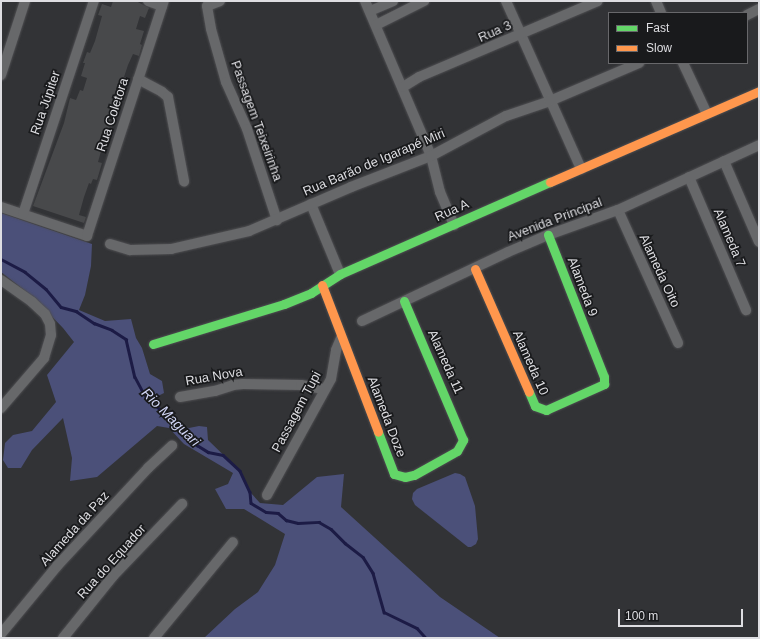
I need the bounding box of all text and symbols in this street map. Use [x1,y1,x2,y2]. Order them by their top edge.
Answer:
legend [608,12,748,64]
street label: Rua 3 [476,18,514,46]
text: Fast [646,21,669,35]
text: Slow [646,41,672,55]
street label: Passagem Teixeirinha [227,59,285,183]
street label: Rua Júpiter [28,69,64,137]
street label: Rua Coletora [94,76,132,154]
street label: Rua Barão de Igarapé Miri [301,126,447,200]
street label: Avenida Principal [505,195,605,245]
street label: Rua A [432,197,472,225]
street label: Alameda 7 [710,206,748,270]
street label: Alameda Oito [635,232,683,310]
street label: Alameda 9 [564,255,600,319]
street label: Alameda 11 [424,328,466,396]
street label: Alameda 10 [509,328,551,398]
street label: Rua Nova [184,364,244,390]
street label: Passagem Tupi [269,369,325,455]
street label: Alameda Doze [363,374,409,460]
water label: Rio Maguari [138,384,204,450]
street label: Alameda da Paz [37,488,113,570]
street label: Rua do Equador [75,522,149,602]
scale bar [620,601,745,627]
text: 100 m [625,609,658,623]

